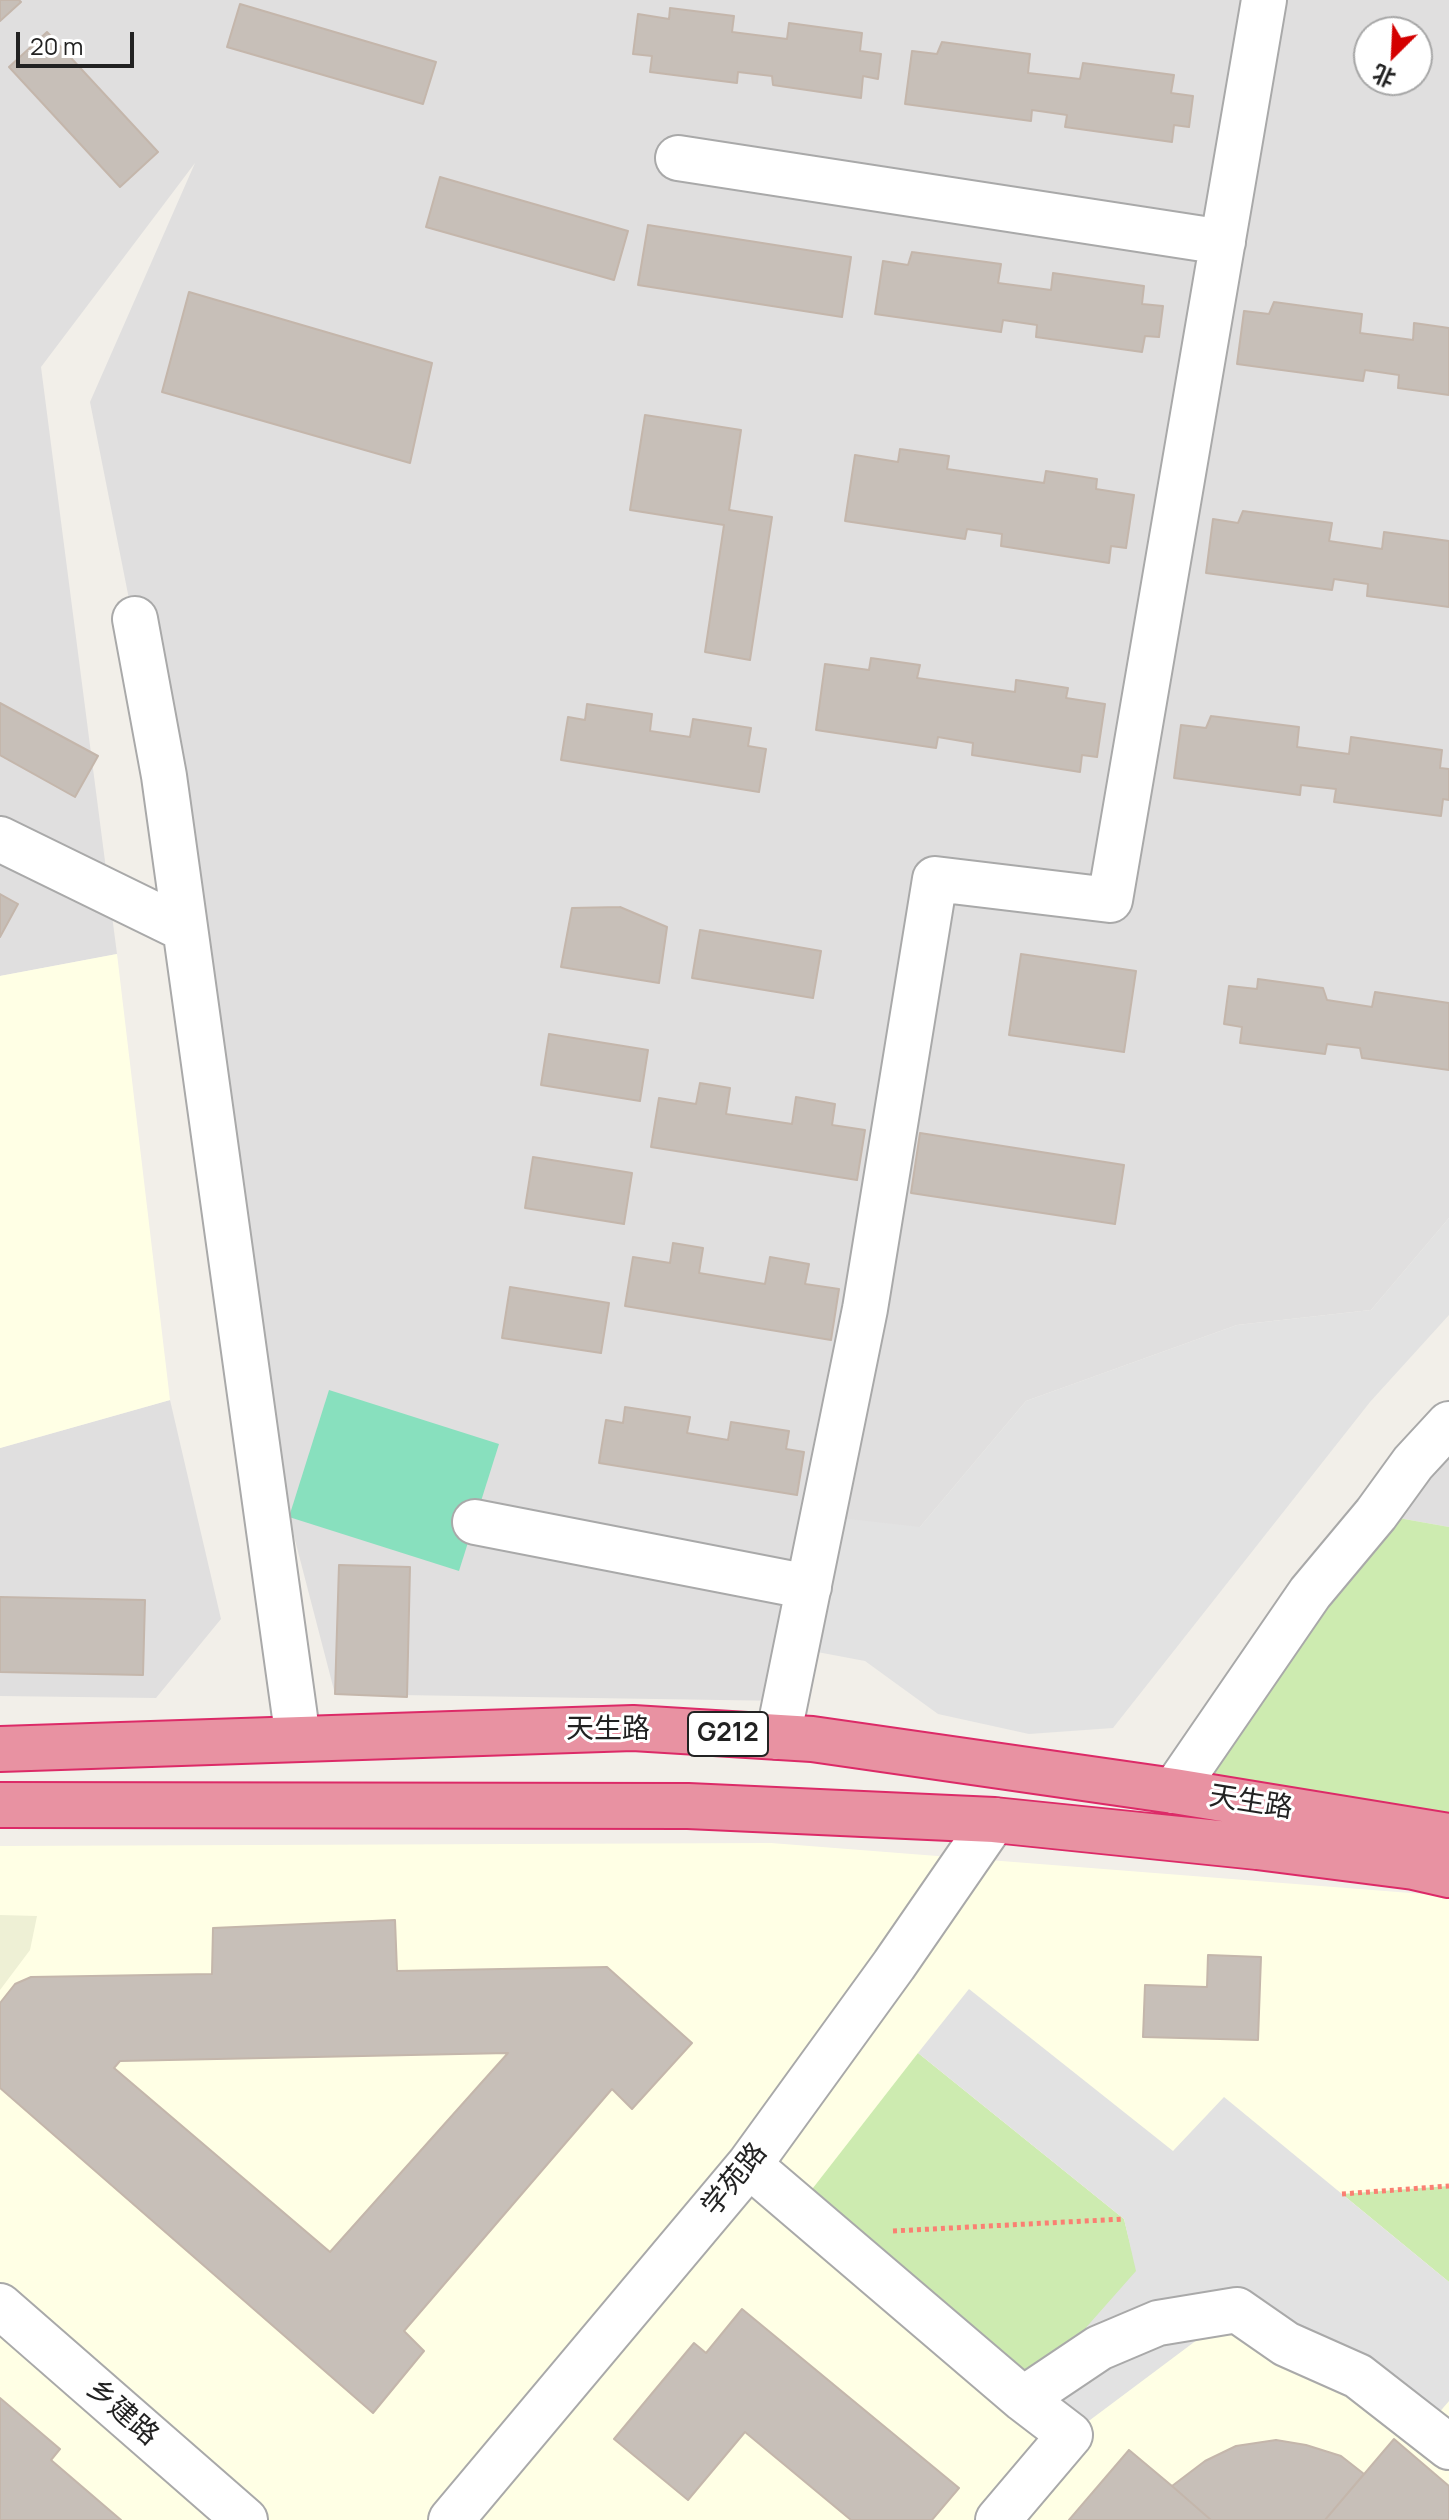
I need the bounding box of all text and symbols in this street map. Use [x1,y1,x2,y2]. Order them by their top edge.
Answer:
scale bar [20,16,138,66]
north arrow [1353,16,1433,96]
text: 20 m [30,29,83,62]
text: 北 [1368,58,1400,94]
road number: G212 [688,1712,768,1756]
street label: 天生路 [566,1713,650,1747]
street label: 天生路 [1207,1780,1295,1826]
street label: 学苑路 [696,2137,774,2223]
street label: 乡建路 [79,2373,165,2453]

